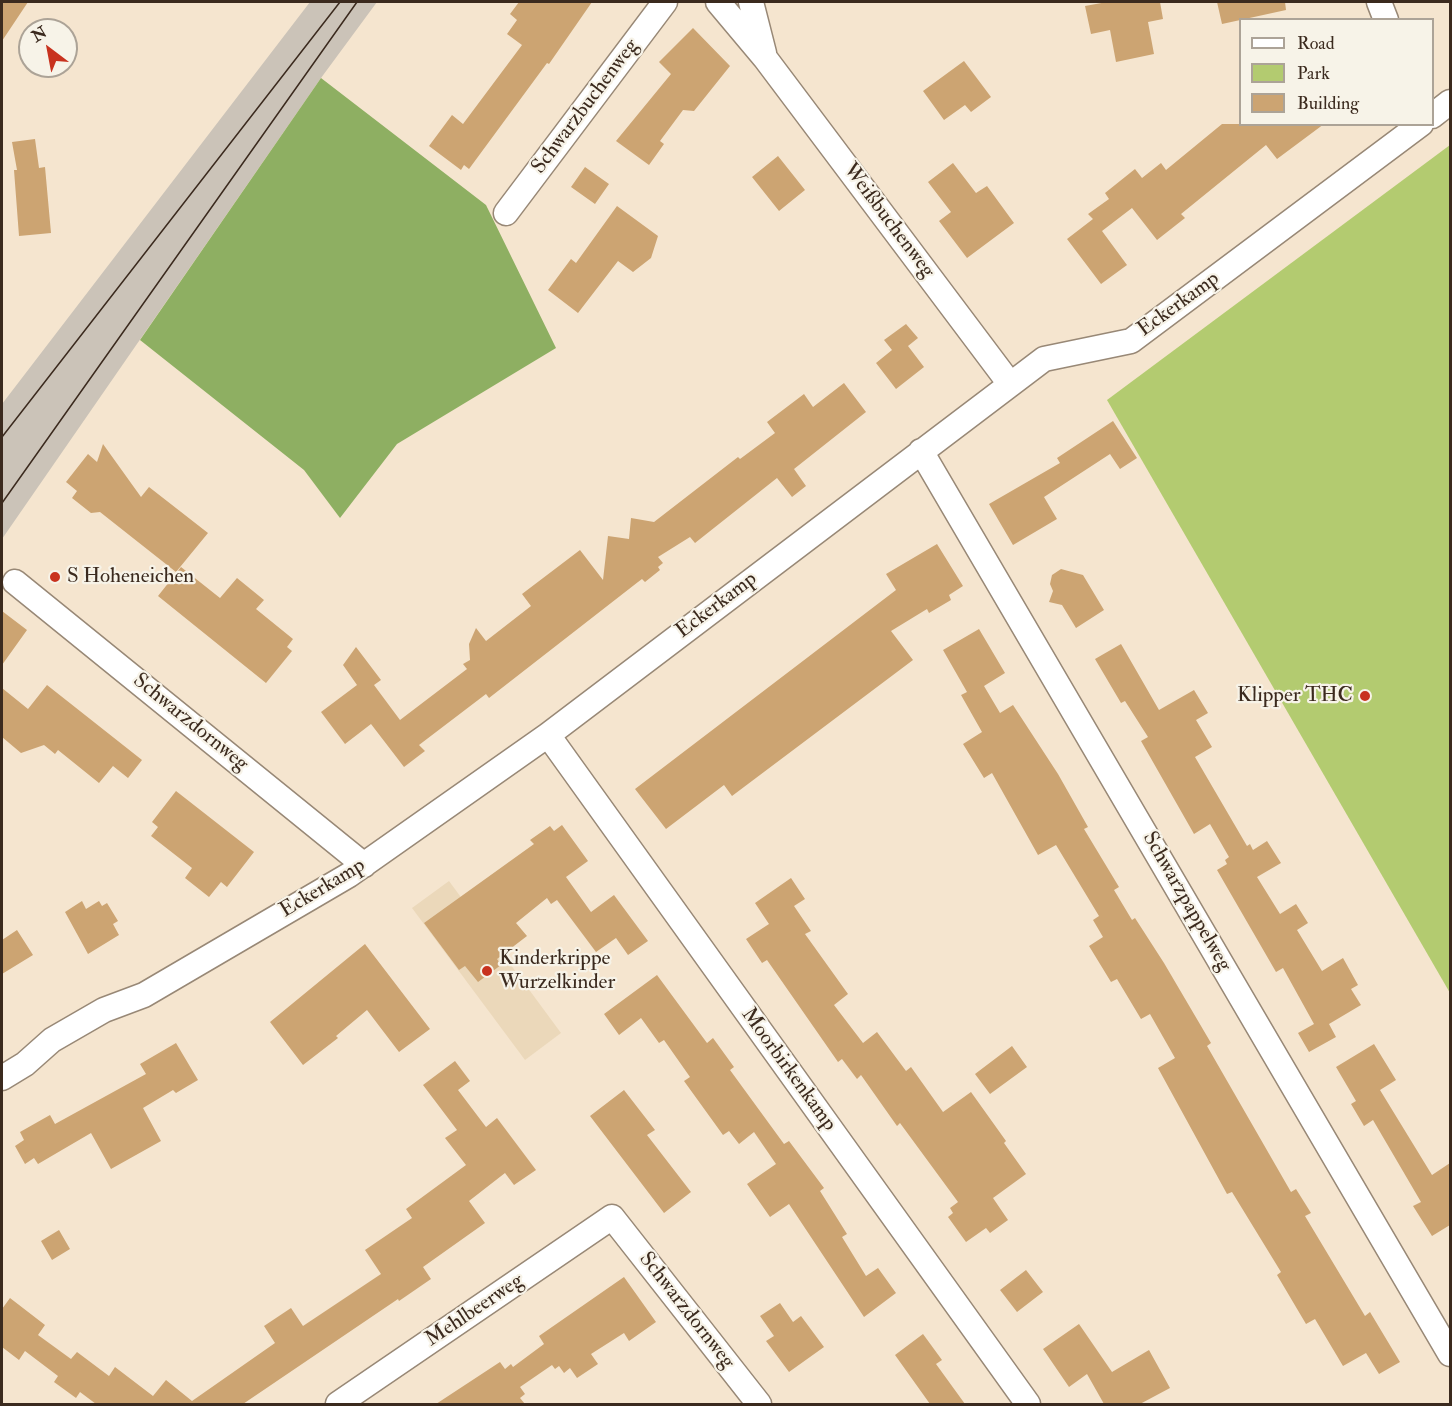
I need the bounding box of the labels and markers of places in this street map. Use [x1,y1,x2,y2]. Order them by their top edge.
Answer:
place label: S Hoheneichen [67,564,194,590]
marker: S Hoheneichen [48,570,62,584]
place label: Klipper THC [1237,683,1353,709]
marker: Klipper THC [1358,689,1372,703]
place label: Kinderkrippe Wurzelkinder [499,946,615,996]
marker: Kinderkrippe Wurzelkinder [480,964,494,978]

